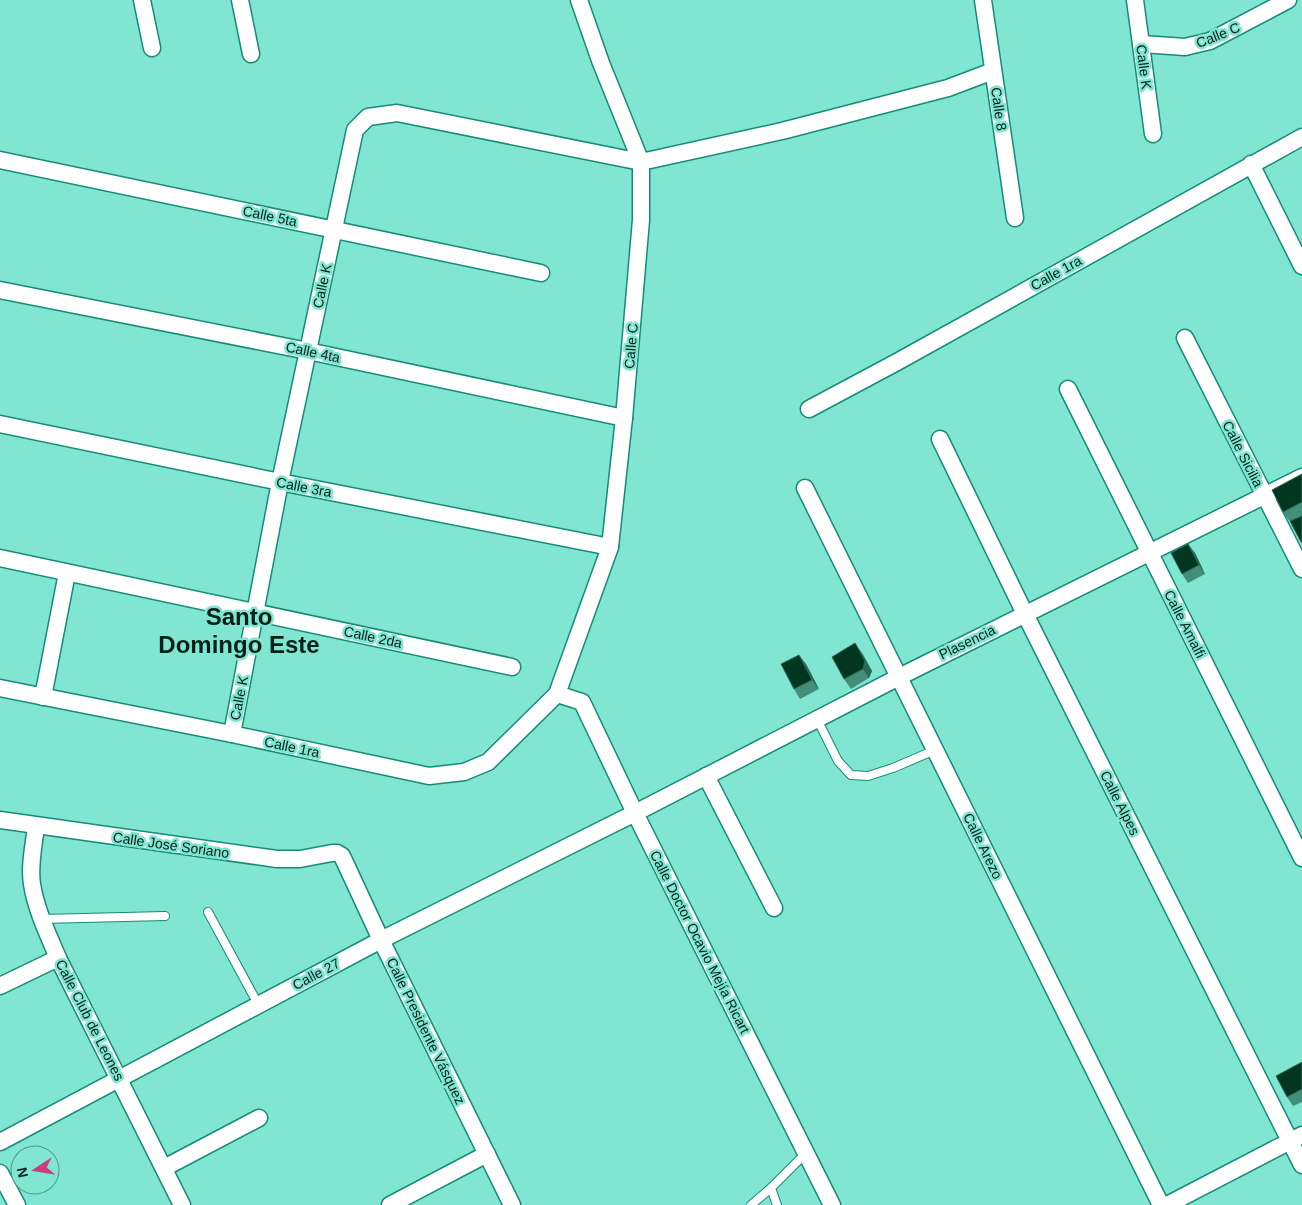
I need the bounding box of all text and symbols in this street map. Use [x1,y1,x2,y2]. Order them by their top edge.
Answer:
street label: Calle C [1194,19,1242,51]
street label: Calle K [1133,44,1155,91]
street label: Calle 8 [988,86,1010,132]
street label: Calle 5ta [241,202,299,230]
street label: Calle 1ra [1028,252,1085,294]
street label: Calle K [309,262,335,310]
street label: Calle C [621,322,641,370]
street label: Calle 4ta [284,338,342,366]
street label: Calle Sicilia [1219,418,1267,490]
street label: Calle 3ra [275,474,333,500]
street label: Calle Amalfi [1161,587,1209,661]
district label: Santo Domingo Este [158,603,320,658]
street label: Plasencia [936,621,998,662]
street label: Calle 2da [342,623,404,651]
street label: Calle K [227,674,251,722]
street label: Calle 1ra [263,733,321,761]
street label: Calle Alpes [1097,768,1143,838]
street label: Calle Arezo [960,810,1006,882]
street label: Calle José Soriano [112,829,231,861]
street label: Calle Doctor Ocavio Mejía Ricart [647,848,753,1036]
street label: Calle 27 [290,955,343,993]
street label: Calle Presidente Vásquez [383,955,469,1107]
street label: Calle Club de Leones [52,957,128,1083]
north arrow [10,1145,60,1195]
text: N [13,1166,31,1179]

